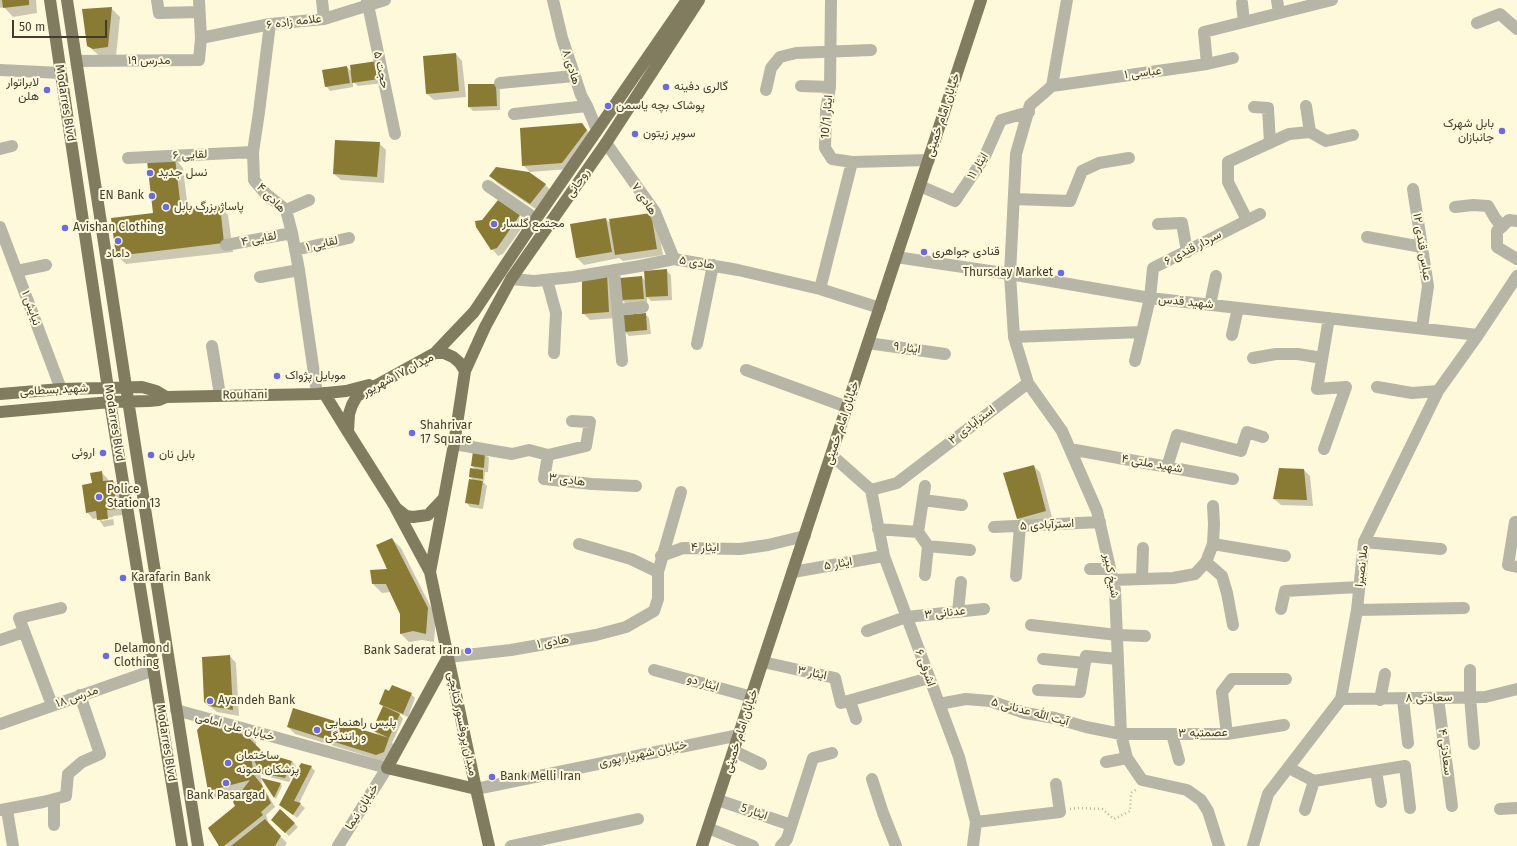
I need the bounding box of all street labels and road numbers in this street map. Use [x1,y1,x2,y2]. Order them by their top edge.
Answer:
street label: علامه زاده ۶ [265,11,323,33]
street label: هادی ۸ [559,48,583,86]
street label: حجت ۵ [370,50,392,90]
street label: مدرس ۱۹ [128,54,170,68]
street label: Modarres Blvd [52,63,78,143]
street label: عباسی ۱ [1124,64,1162,82]
street label: خیابان امام خمینی [923,71,963,159]
street label: ایثار 10/1 [818,94,836,140]
street label: لقایی ۶ [172,147,208,163]
street label: ایثار ۱۱ [964,150,992,182]
street label: روحانی [563,166,593,200]
street label: هادی ۴ [253,180,289,216]
street label: هادی ۷ [628,180,660,218]
street label: عباس قندی ۱۲ [1410,212,1434,282]
street label: سردار قندی ۶ [1162,227,1224,269]
street label: لقایی ۴ [240,229,278,249]
street label: لقایی ۱ [305,233,339,255]
street label: هادی ۵ [678,253,716,273]
street label: نیایش ۱ [18,289,44,327]
street label: شهید قدس [1158,292,1214,312]
street label: ایثار ۹ [892,339,922,357]
street label: میدان ۱۷ شهریور [360,350,436,400]
street label: خیابان امام خمینی [822,379,862,467]
street label: شهید بسطامی [19,381,89,399]
street label: Modarres Blvd [101,383,127,463]
street label: Rouhani [222,387,268,403]
street label: استرآبادی ٣ [946,402,998,448]
street label: شهید ملتی ۴ [1120,452,1184,476]
street label: هادی ۳ [548,470,586,490]
street label: استرآبادی ۵ [1020,516,1074,534]
street label: ایثار ۴ [691,541,719,555]
street label: ملا نصیرا [1352,544,1372,588]
street label: شیخ کبیر [1100,553,1122,599]
street label: ایثار ۵ [823,554,853,574]
street label: عدنانی ۳ [924,604,966,622]
street label: هادی ۱ [536,632,570,652]
street label: اشرفی ۶ [912,648,938,688]
street label: ایثار ۳ [796,663,828,683]
street label: میدان پروفسور کتابچی [444,671,480,777]
street label: ایثار دو [685,672,721,694]
street label: مدرس ۱۸ [54,683,100,711]
street label: خیابان امام خمینی [721,687,761,775]
street label: سعادتی ۸ [1405,690,1453,706]
street label: آیت الله عدنانی ۵ [990,695,1070,729]
street label: Modarres Blvd [153,703,179,783]
street label: خیابان علی امامی [194,710,276,744]
street label: عصمتیه ۳ [1178,725,1228,741]
street label: سعادتی ۴ [1435,728,1455,776]
street label: خیابان شهریار پوری [597,738,689,770]
street label: خیابان نیما [342,781,382,833]
street label: ایثار 5 [739,801,769,823]

